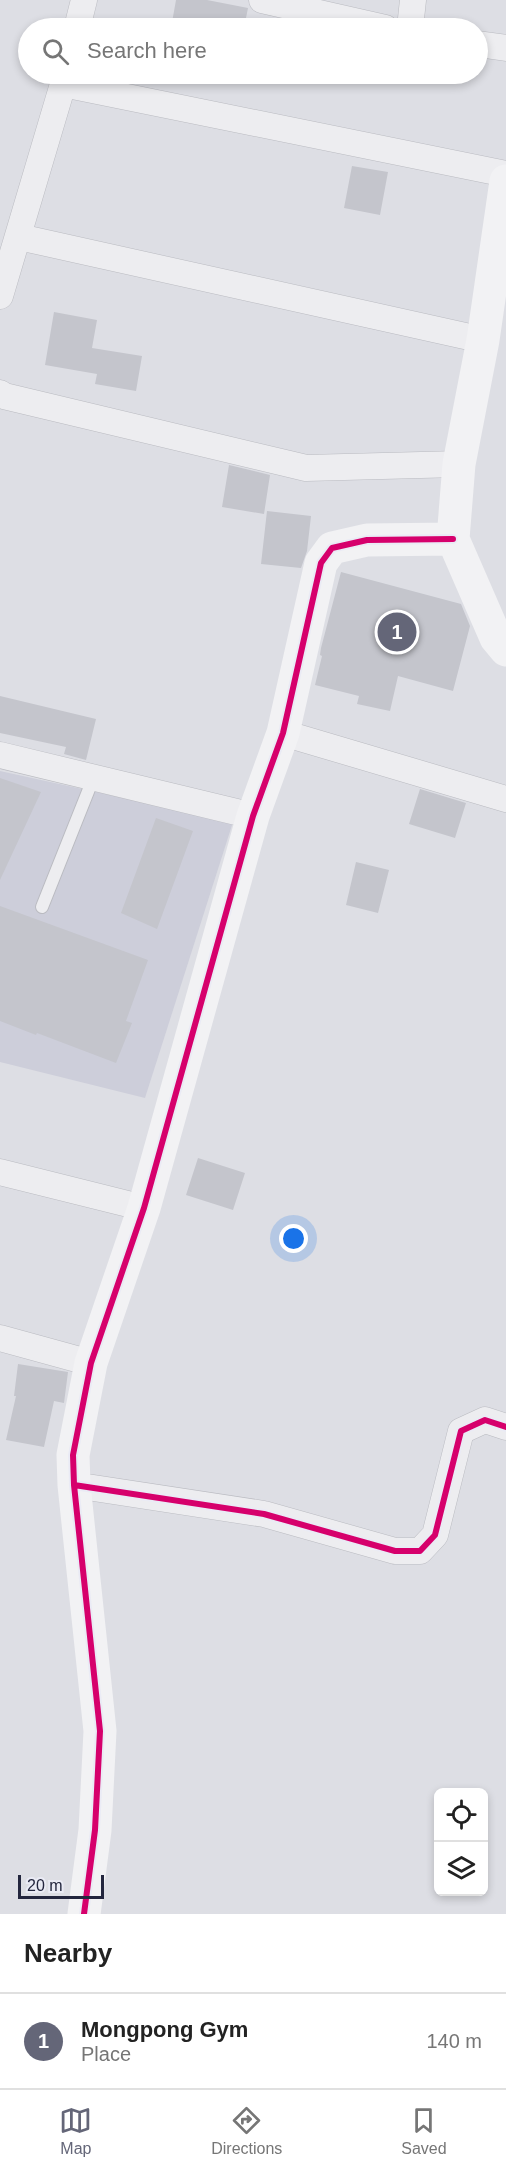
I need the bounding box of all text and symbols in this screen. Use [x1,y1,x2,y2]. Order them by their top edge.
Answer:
search box [18,18,488,84]
icon: search [39,35,72,68]
text: Search here [87,38,207,63]
pin: 1 [378,610,416,654]
your location [279,1224,308,1253]
map controls [434,1788,488,1896]
button: locate [434,1788,488,1842]
button: layers [434,1842,488,1896]
scale bar [18,1872,104,1900]
text: 20 m [27,1877,63,1894]
text: Nearby [24,1938,112,1968]
text: Mongpong Gym [81,2017,248,2042]
text: 1 [38,2030,49,2052]
text: 140 m [426,2030,482,2052]
text: Place [81,2043,131,2065]
tab: Map [59,2104,92,2158]
tab: Directions [211,2104,282,2158]
tab: Saved [401,2104,447,2158]

